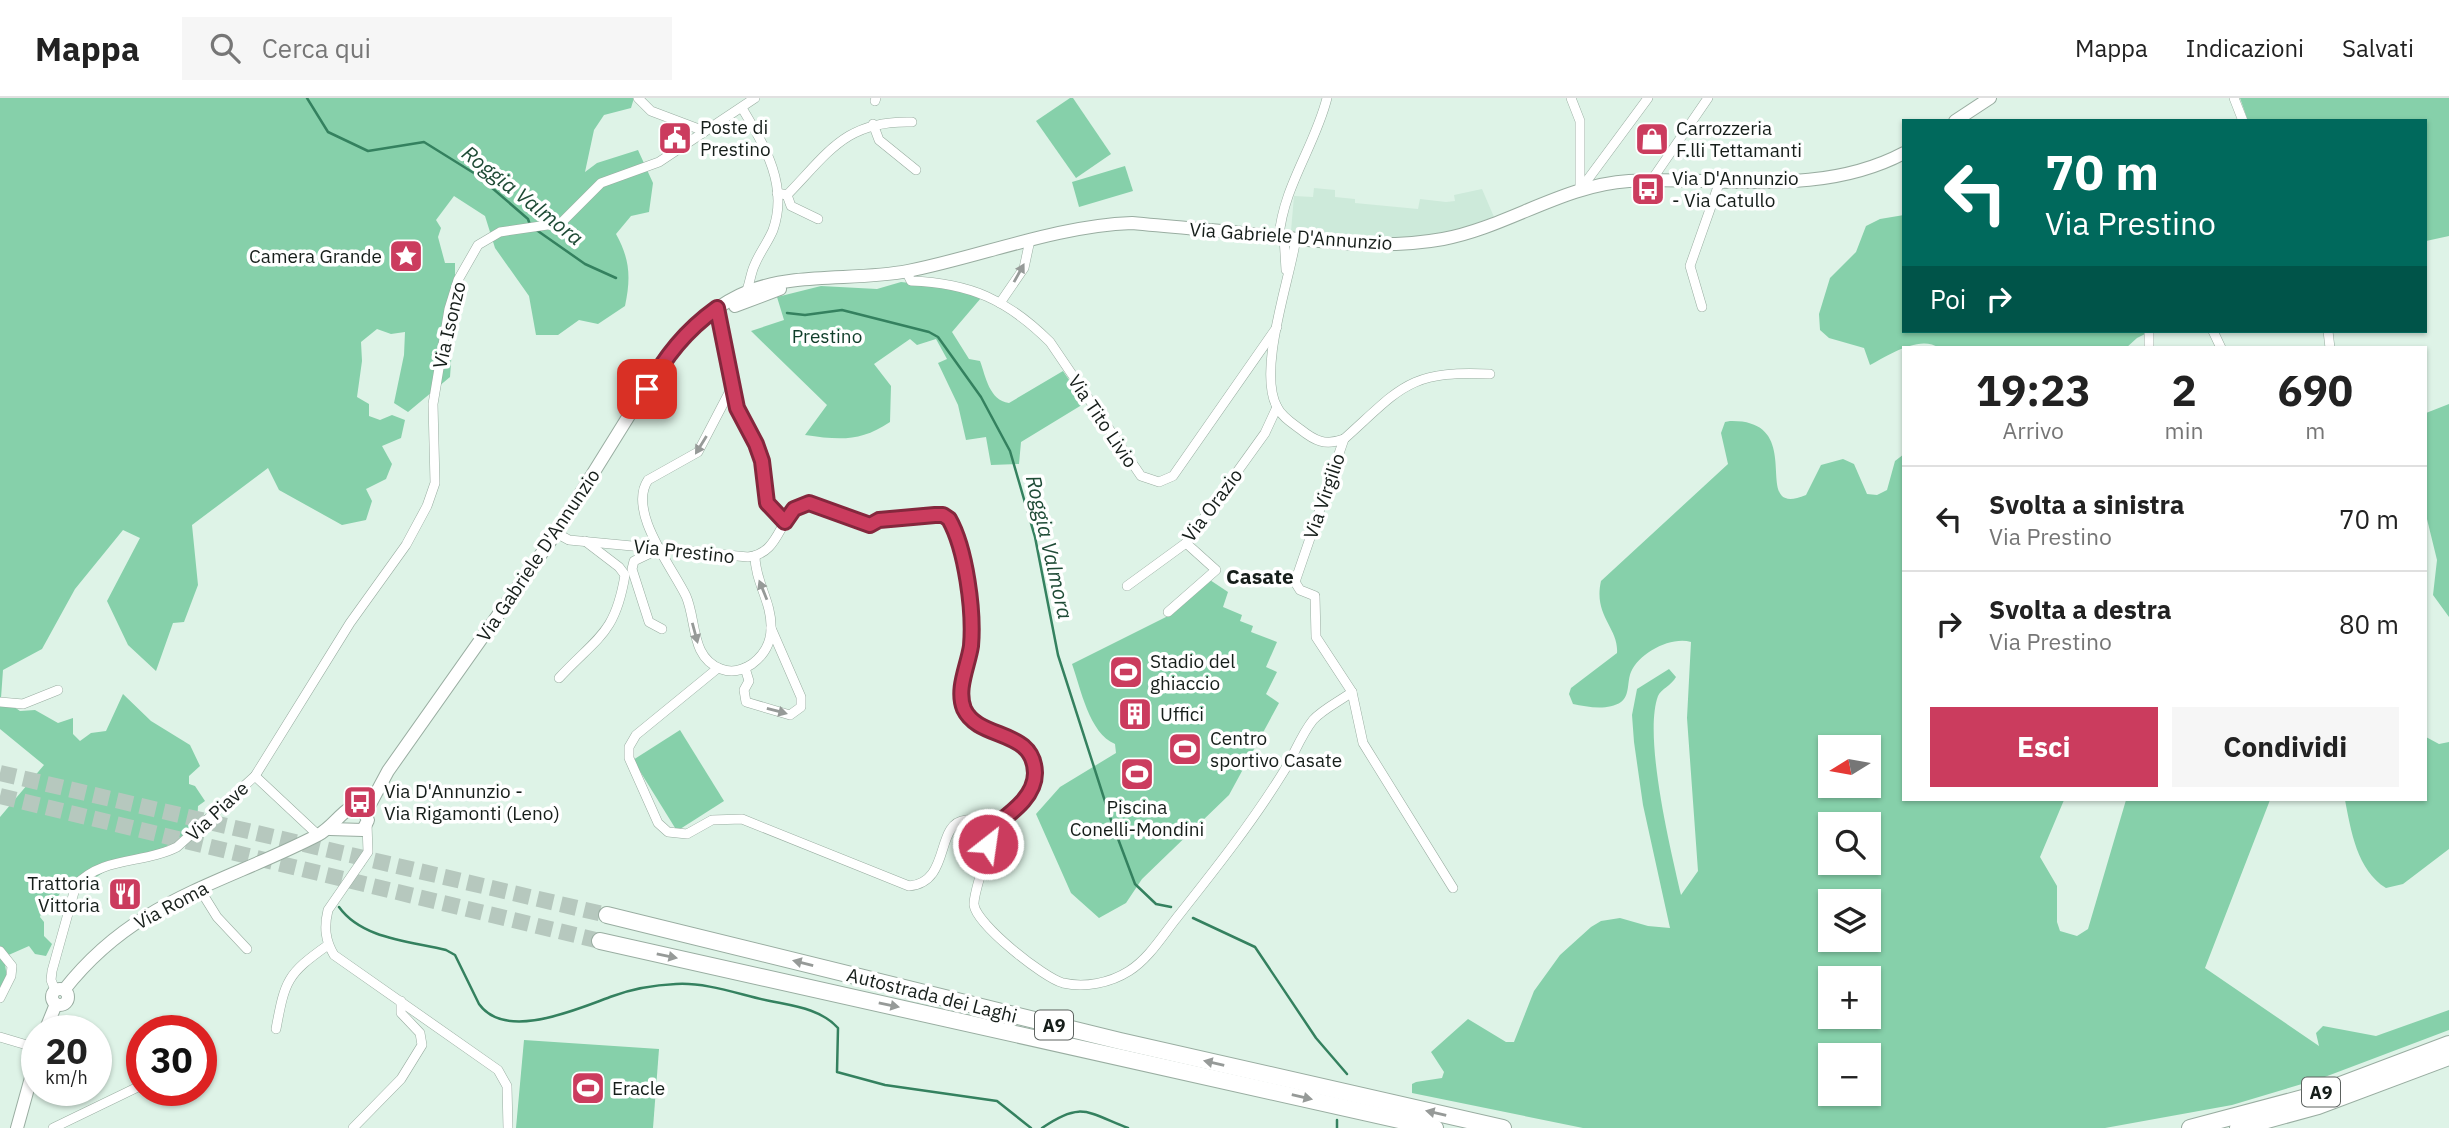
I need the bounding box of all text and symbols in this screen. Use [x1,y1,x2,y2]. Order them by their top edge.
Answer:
search box [182,17,672,80]
text: Mappa [35,27,140,70]
icon: search [206,29,244,67]
text: Cerca qui [262,31,371,65]
text: Mappa [2075,32,2148,64]
text: Indicazioni [2186,32,2304,64]
text: Salvati [2342,32,2414,64]
place label: Poste di Prestino [700,115,771,161]
place label: Carrozzeria F.lli Tettamanti [1676,116,1802,162]
public building icon: Poste di Prestino [656,119,694,157]
shop icon: Carrozzeria F.lli Tettamanti [1633,120,1671,158]
water label: Roggia Valmora [457,139,589,251]
text: 70 m [2045,140,2159,203]
icon: left [1930,147,2021,238]
place label: Via D'Annunzio - Via Catullo [1672,166,1799,212]
bus stop icon: Via D'Annunzio - Via Catullo [1629,170,1667,208]
text: Via Prestino [2045,202,2216,244]
street label: Via Gabriele D'Annunzio [1189,217,1393,255]
place icon: Camera Grande [387,237,425,275]
place label: Camera Grande [249,244,382,268]
one-way arrow [1013,264,1025,283]
street label: Via Isonzo [427,279,471,371]
icon: right [1980,280,2018,318]
text: Poi [1930,282,1966,316]
park label: Prestino [792,324,862,348]
pin [617,359,677,419]
text: 19:23 [1976,363,2091,418]
text: 2 [2171,363,2197,418]
text: 690 [2277,363,2353,418]
icon: arrive [628,370,666,408]
street label: Via Tito Livio [1063,370,1143,472]
text: Arrivo [2003,415,2064,445]
text: min [2165,415,2203,445]
text: m [2305,415,2325,445]
one-way arrow [695,435,707,454]
street label: Via Virgilio [1298,450,1350,542]
street label: Via Gabriele D'Annunzio [471,464,605,646]
street label: Via Orazio [1177,464,1247,546]
water label: Roggia Valmora [1020,472,1080,622]
text: Svolta a sinistra [1989,487,2185,521]
icon: left [1930,500,1968,538]
text: 70 m [2339,502,2399,536]
text: Via Prestino [1989,521,2112,551]
street label: Via Prestino [632,534,736,568]
district label: Casate [1226,562,1294,590]
one-way arrow [757,580,768,601]
text: Svolta a destra [1989,592,2171,626]
icon: right [1930,605,1968,643]
text: 80 m [2339,607,2399,641]
one-way arrow [690,622,701,644]
text: Via Prestino [1989,626,2112,656]
place label: Stadio del ghiaccio [1150,649,1235,695]
sports icon: Stadio del ghiaccio [1107,653,1145,691]
building icon: Uffici [1116,695,1154,733]
place label: Uffici [1160,702,1204,726]
one-way arrow [766,706,788,717]
button: Esci [1930,707,2158,787]
button: Condividi [2172,707,2399,787]
place label: Centro sportivo Casate [1210,726,1342,772]
sports icon: Centro sportivo Casate [1166,730,1204,768]
north arrow [1818,735,1881,798]
map controls [1818,735,1881,1106]
sports icon: Piscina Conelli-Mondini [1118,755,1156,793]
street label: Via Piave [181,776,253,846]
place label: Via D'Annunzio - Via Rigamonti (Leno) [384,779,560,825]
bus stop icon: Via D'Annunzio - Via Rigamonti (Leno) [341,783,379,821]
place label: Piscina Conelli-Mondini [1070,795,1204,841]
position arrow [951,807,1025,881]
button: search [1818,812,1881,875]
place label: Trattoria Vittoria [27,871,100,917]
restaurant icon: Trattoria Vittoria [106,875,144,913]
street label: Via Roma [130,876,212,934]
button: layers [1818,889,1881,952]
one-way arrow [656,950,678,961]
one-way arrow [791,957,813,968]
street label: Autostrada dei Laghi [844,962,1020,1028]
button: + [1818,966,1881,1029]
one-way arrow [878,999,900,1010]
road number: A9 [1035,1010,1073,1040]
speed limit sign: 30 [126,1015,217,1106]
text: 20 [45,1028,88,1074]
button: − [1818,1043,1881,1106]
one-way arrow [1203,1057,1225,1068]
text: km/h [45,1066,88,1089]
sports icon: Eracle [569,1069,607,1107]
place label: Eracle [612,1076,665,1100]
road number: A9 [2302,1077,2340,1107]
one-way arrow [1291,1092,1313,1103]
one-way arrow [1425,1107,1447,1118]

